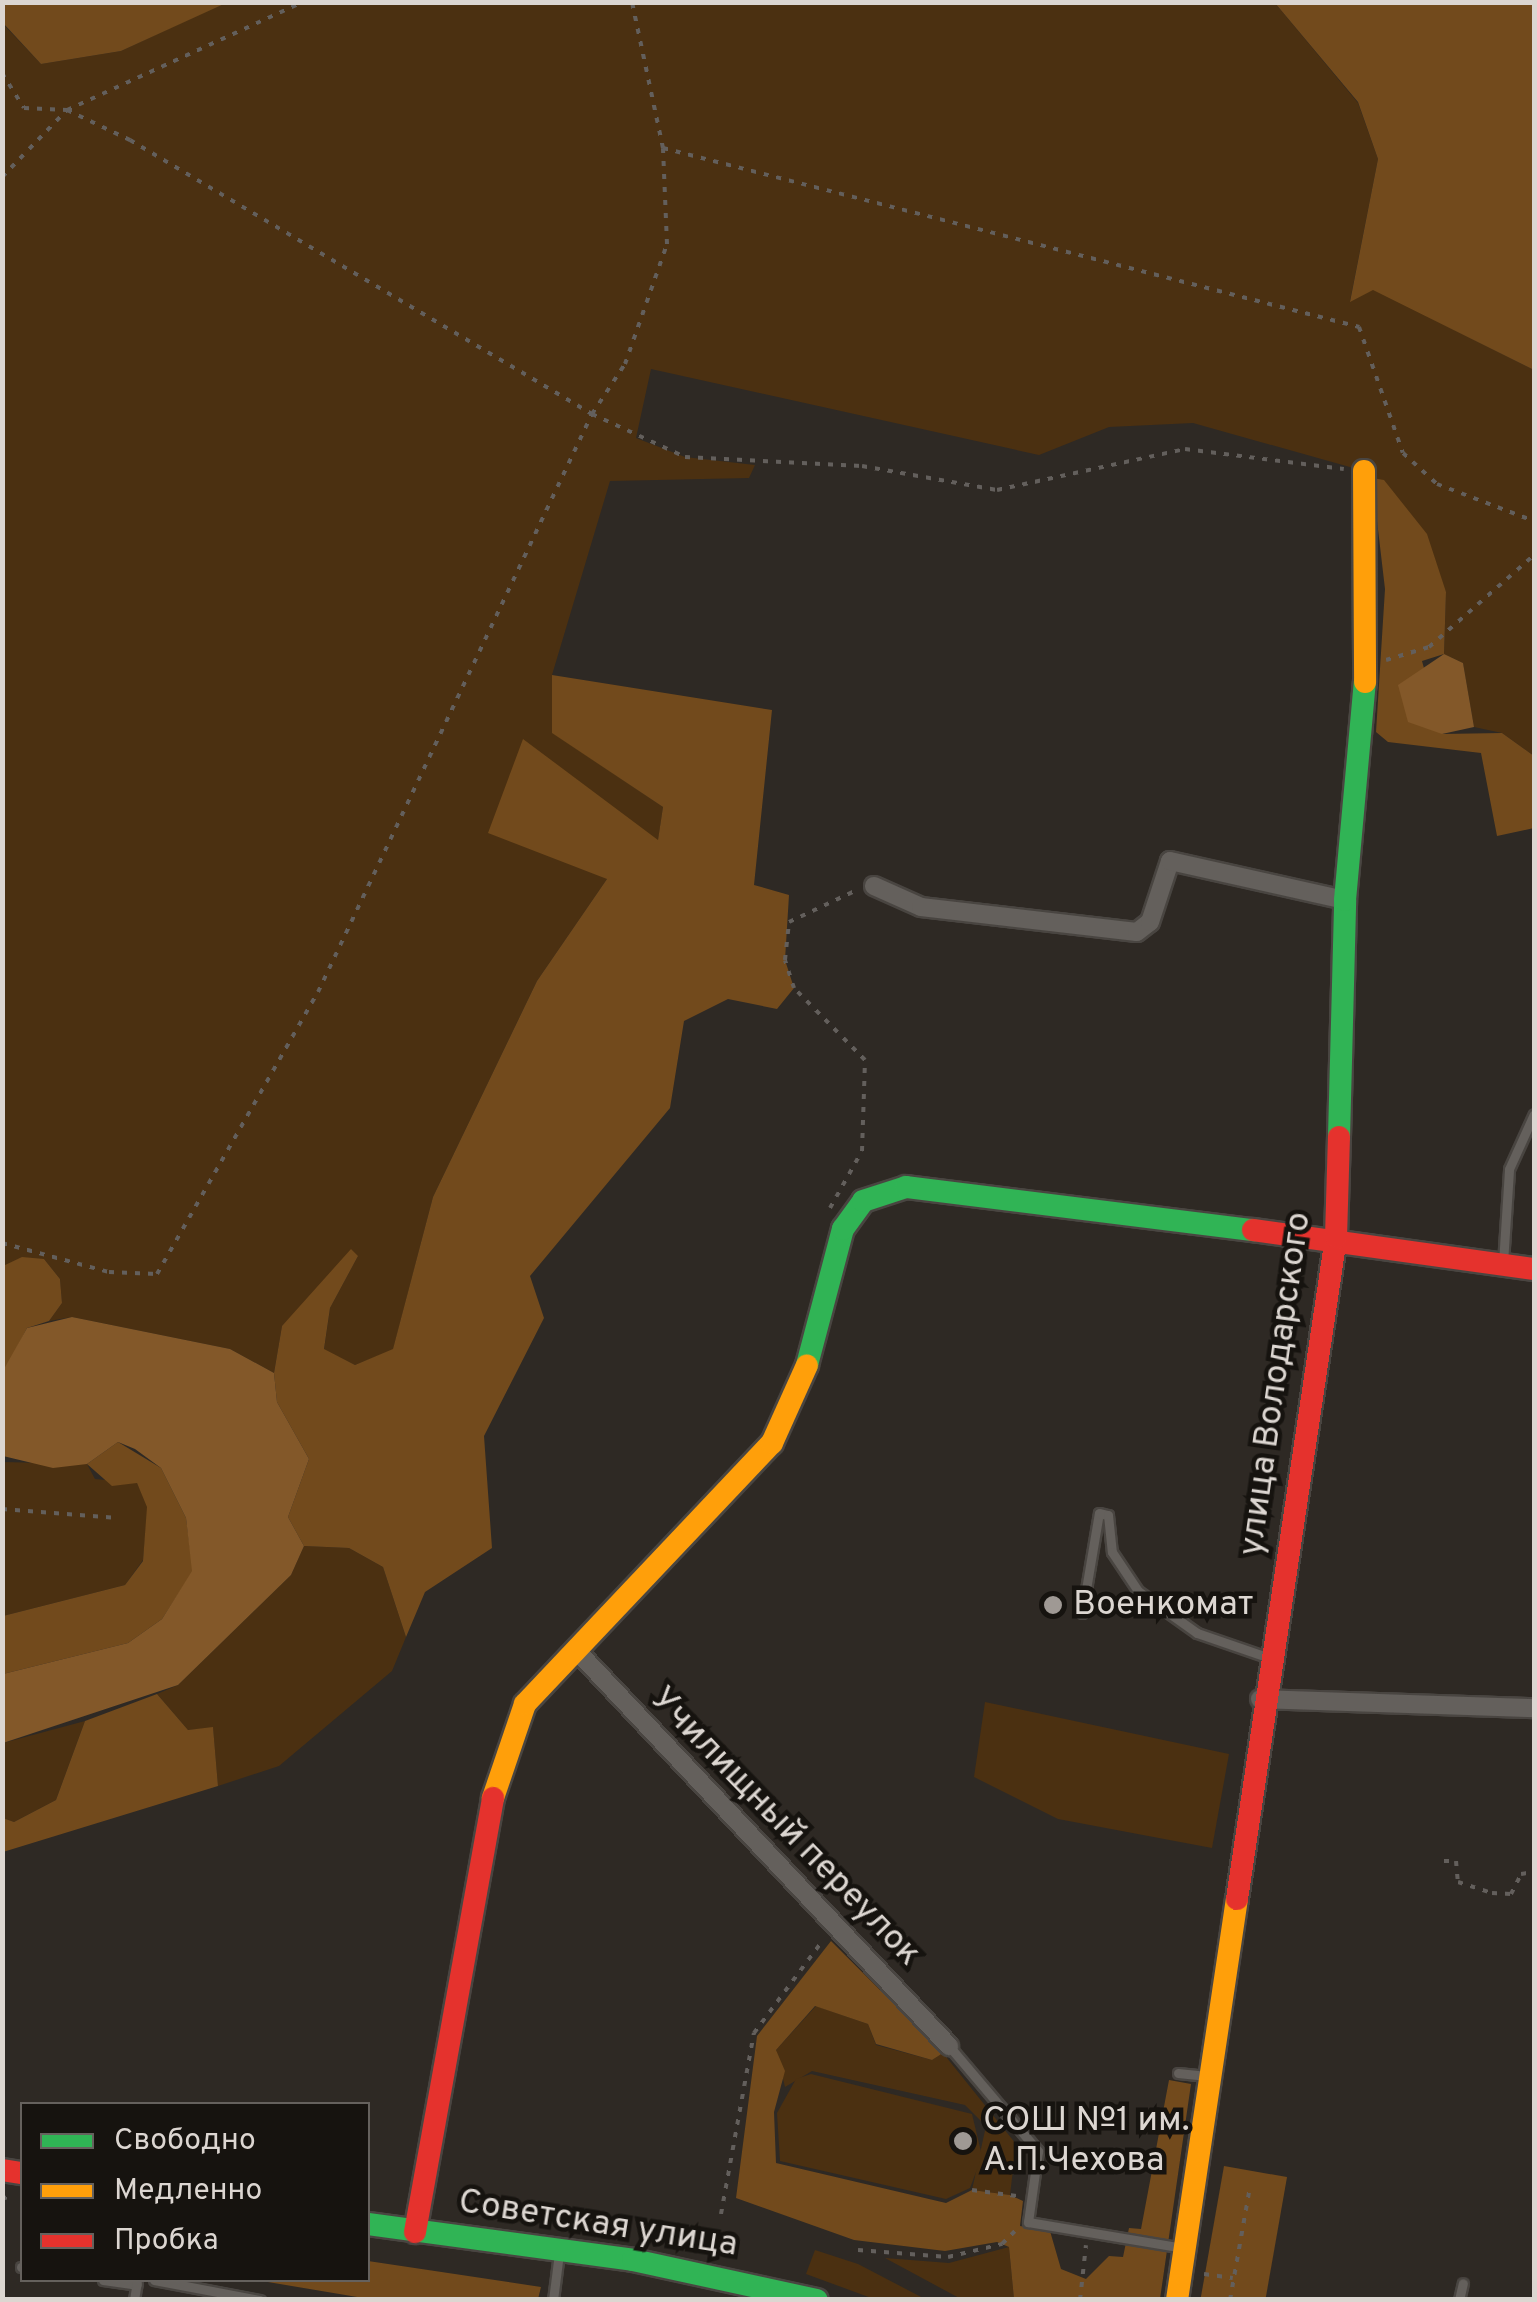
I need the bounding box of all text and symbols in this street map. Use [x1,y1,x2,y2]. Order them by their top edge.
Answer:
street label: улица Володарского [1231,1209,1321,1559]
place label: Военкомат [1073,1584,1254,1626]
marker: Военкомат [1042,1594,1064,1616]
street label: Училищный переулок [641,1679,929,1975]
place label: СОШ №1 им. А.П.Чехова [983,2100,1190,2182]
legend [20,2102,370,2282]
text: Свободно [114,2123,256,2160]
marker: СОШ №1 им. А.П.Чехова [952,2130,974,2152]
text: Медленно [114,2173,262,2210]
street label: Советская улица [455,2181,741,2267]
text: Пробка [114,2223,219,2260]

